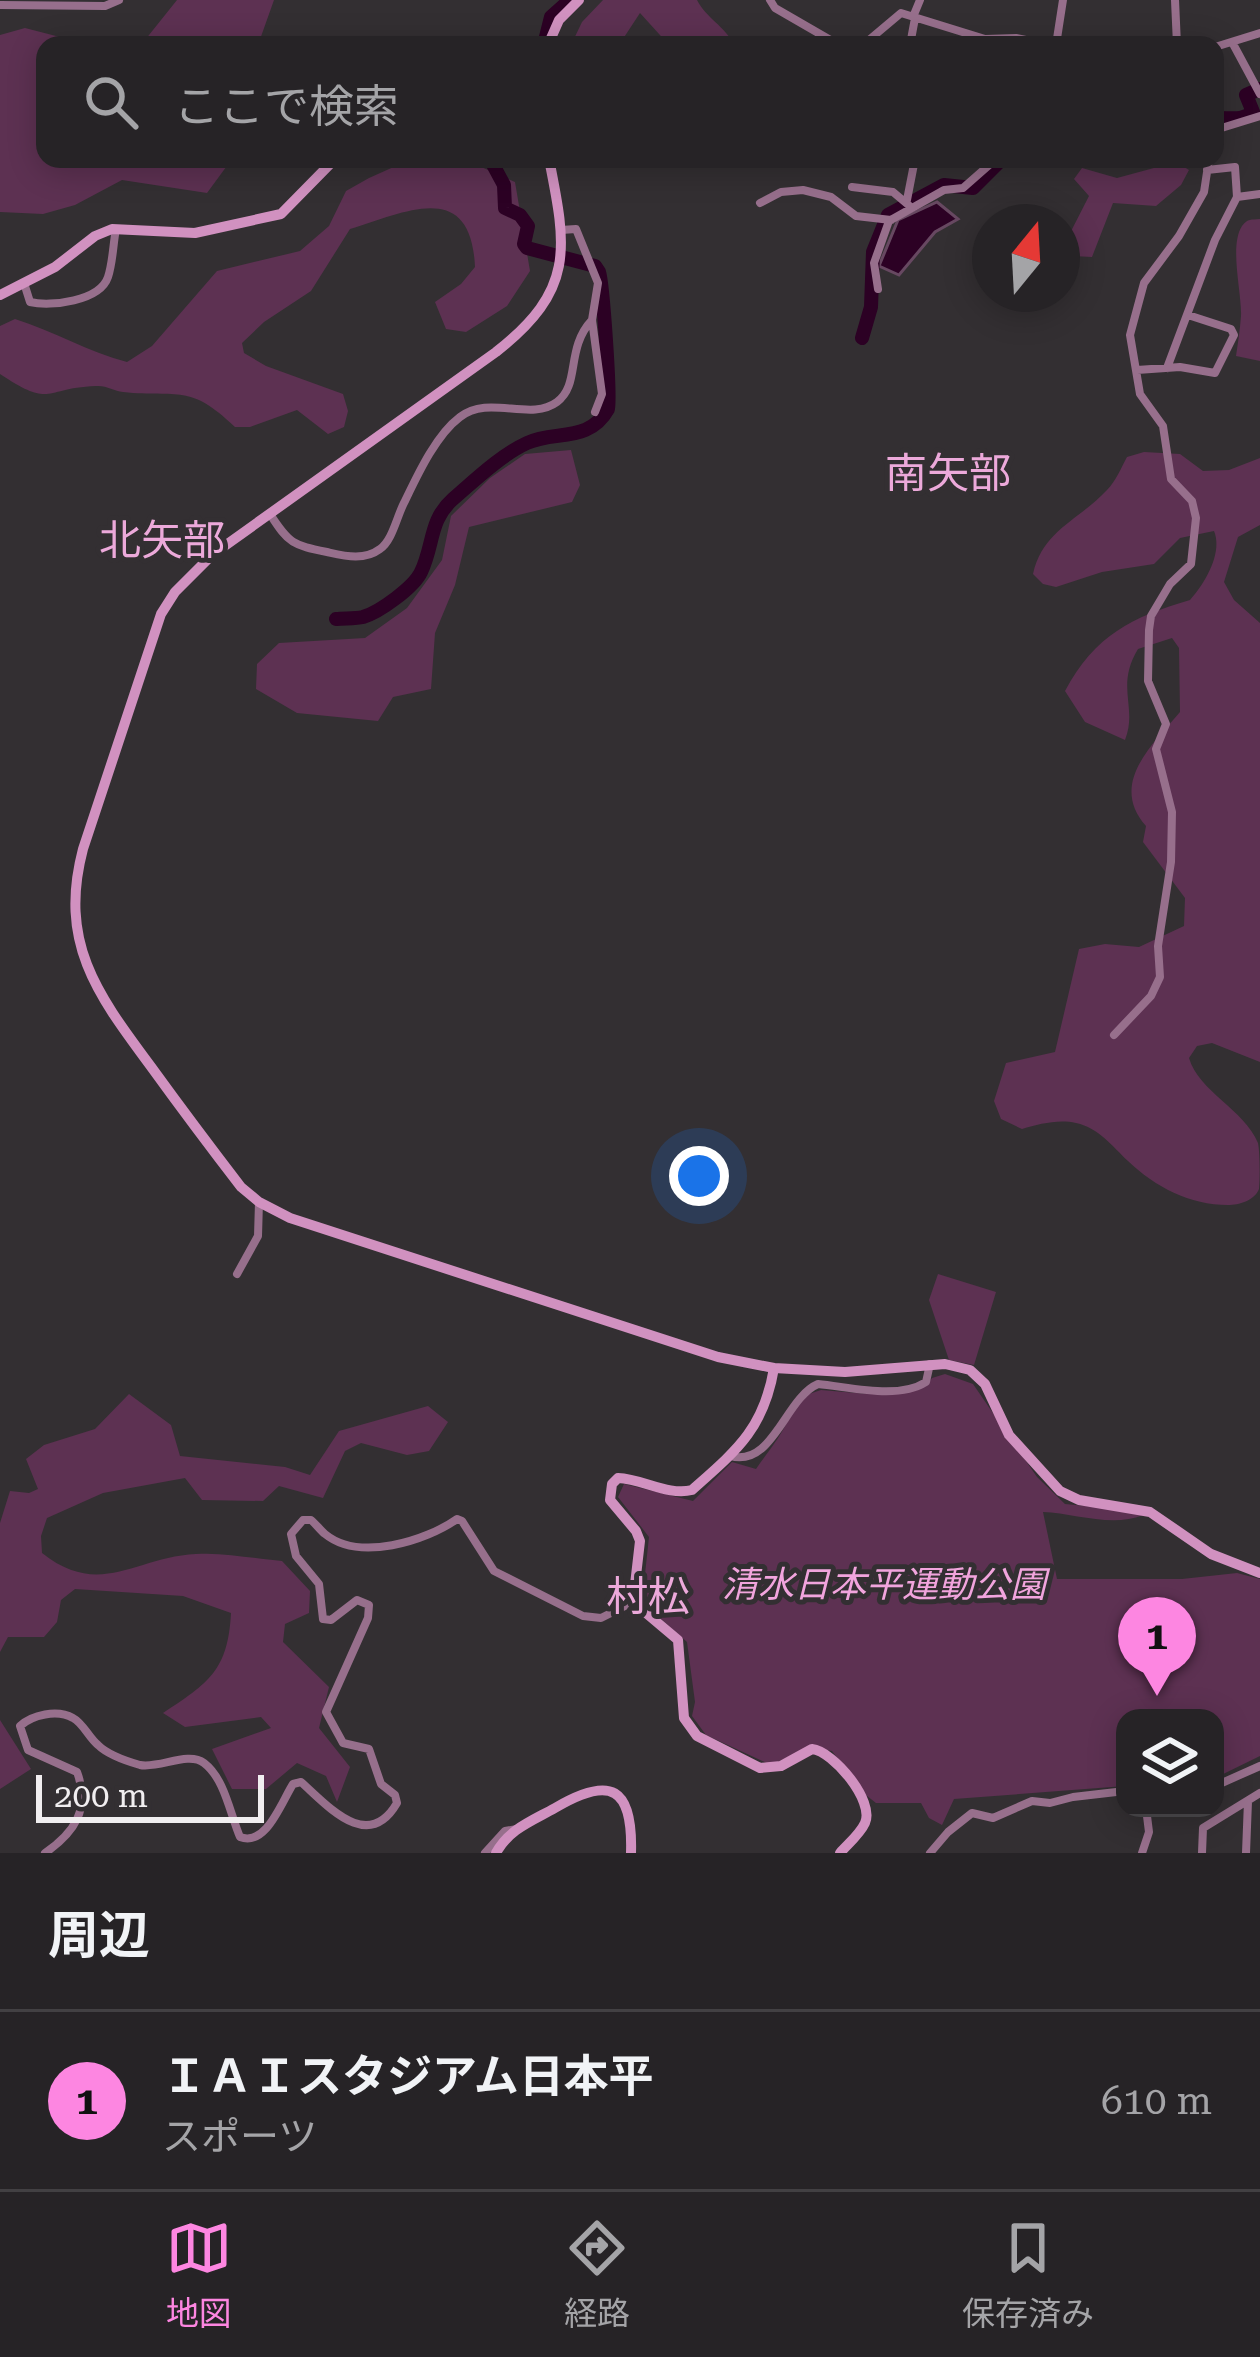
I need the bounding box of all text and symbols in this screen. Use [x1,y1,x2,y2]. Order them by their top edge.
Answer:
search box [36,36,1224,168]
icon: search [78,69,144,135]
text: ここで検索 [174,80,399,133]
north arrow [972,204,1080,312]
district label: 南矢部 [885,449,1011,498]
district label: 北矢部 [99,516,225,565]
your location [669,1146,729,1206]
park label: 清水日本平運動公園 [722,1564,1051,1606]
district label: 村松 [606,1572,690,1621]
pin: 1 [1118,1597,1196,1696]
map controls [1116,1709,1224,1817]
button: layers [1116,1709,1224,1817]
scale bar [36,1769,264,1822]
text: 200 m [54,1776,148,1815]
text: 周辺 [48,1906,150,1965]
text: ＩＡＩスタジアム日本平 [162,2050,654,2103]
text: 1 [76,2078,98,2124]
text: 610 m [1101,2078,1212,2124]
text: スポーツ [162,2114,317,2160]
tab: 地図 [166,2215,232,2335]
tab: 経路 [564,2215,630,2335]
tab: 保存済み [962,2215,1094,2335]

